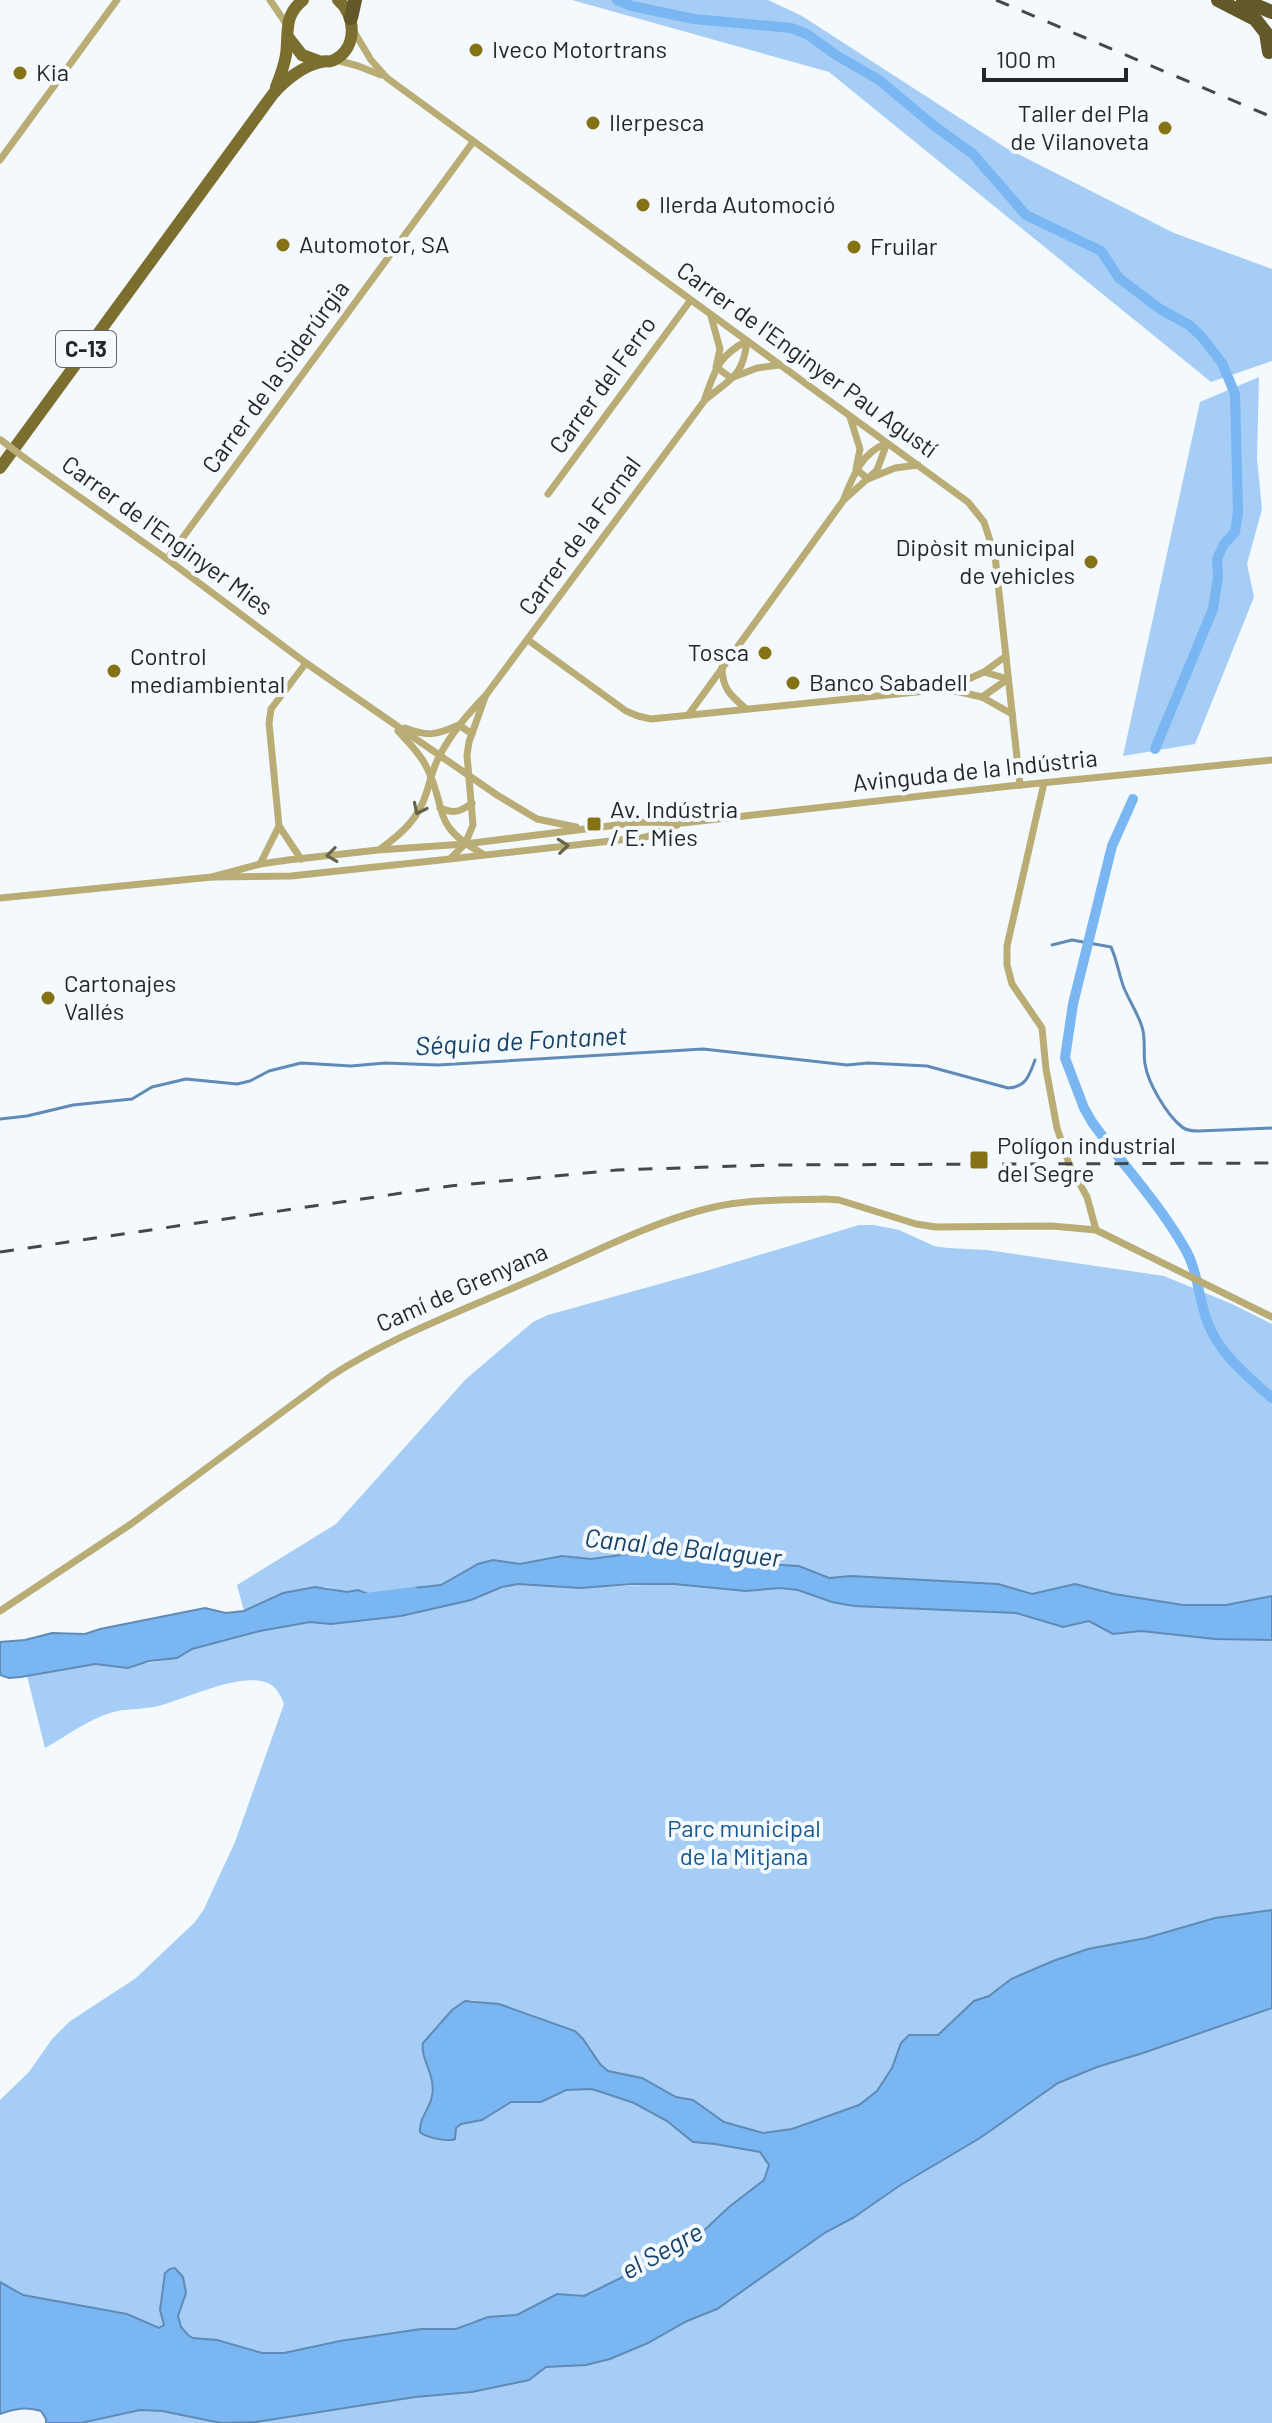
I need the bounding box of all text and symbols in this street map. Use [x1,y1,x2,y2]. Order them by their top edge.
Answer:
scale bar [984,32,1126,82]
place label: Iveco Motortrans [492,34,667,63]
marker: Iveco Motortrans [467,41,485,59]
text: 100 m [996,44,1056,73]
place label: Kia [36,57,69,86]
marker: Kia [11,64,29,82]
place label: Taller del Pla de Vilanoveta [1010,98,1149,155]
place label: Ilerpesca [609,107,704,136]
marker: Ilerpesca [584,114,602,132]
marker: Taller del Pla de Vilanoveta [1156,119,1174,137]
place label: Ilerda Automoció [659,189,835,218]
marker: Ilerda Automoció [634,196,652,214]
place label: Automotor, SA [299,229,450,258]
place label: Fruilar [870,231,938,260]
marker: Automotor, SA [274,236,292,254]
marker: Fruilar [845,238,863,256]
street label: Carrer de l'Enginyer Pau Agustí [672,254,944,463]
street label: Carrer de la Siderúrgia [195,274,354,478]
street label: Carrer del Ferro [542,310,661,458]
road number: C-13 [56,331,116,367]
street label: Carrer de l'Enginyer Mies [57,449,279,621]
street label: Carrer de la Fornal [512,450,646,620]
place label: Dipòsit municipal de vehicles [896,532,1075,589]
marker: Dipòsit municipal de vehicles [1082,553,1100,571]
place label: Tosca [688,637,749,666]
place label: Control mediambiental [130,641,285,698]
marker: Tosca [756,644,774,662]
marker: Control mediambiental [105,662,123,680]
place label: Banco Sabadell [809,667,968,696]
marker: Banco Sabadell [784,674,802,692]
street label: Avinguda de la Indústria [851,742,1099,797]
place label: Av. Indústria / E. Mies [610,794,738,851]
one-way arrow [413,800,429,815]
marker: Av. Indústria / E. Mies [585,815,603,833]
one-way arrow [557,838,570,855]
one-way arrow [325,847,338,864]
place label: Cartonajes Vallés [64,968,176,1025]
marker: Cartonajes Vallés [39,989,57,1007]
water label: Séquia de Fontanet [414,1018,628,1061]
place label: Polígon industrial del Segre [997,1130,1176,1187]
marker: Polígon industrial del Segre [968,1149,990,1171]
street label: Camí de Grenyana [371,1236,551,1337]
water label: Canal de Balaguer [583,1521,784,1572]
park label: Parc municipal de la Mitjana [667,1813,821,1870]
water label: el Segre [615,2215,707,2285]

